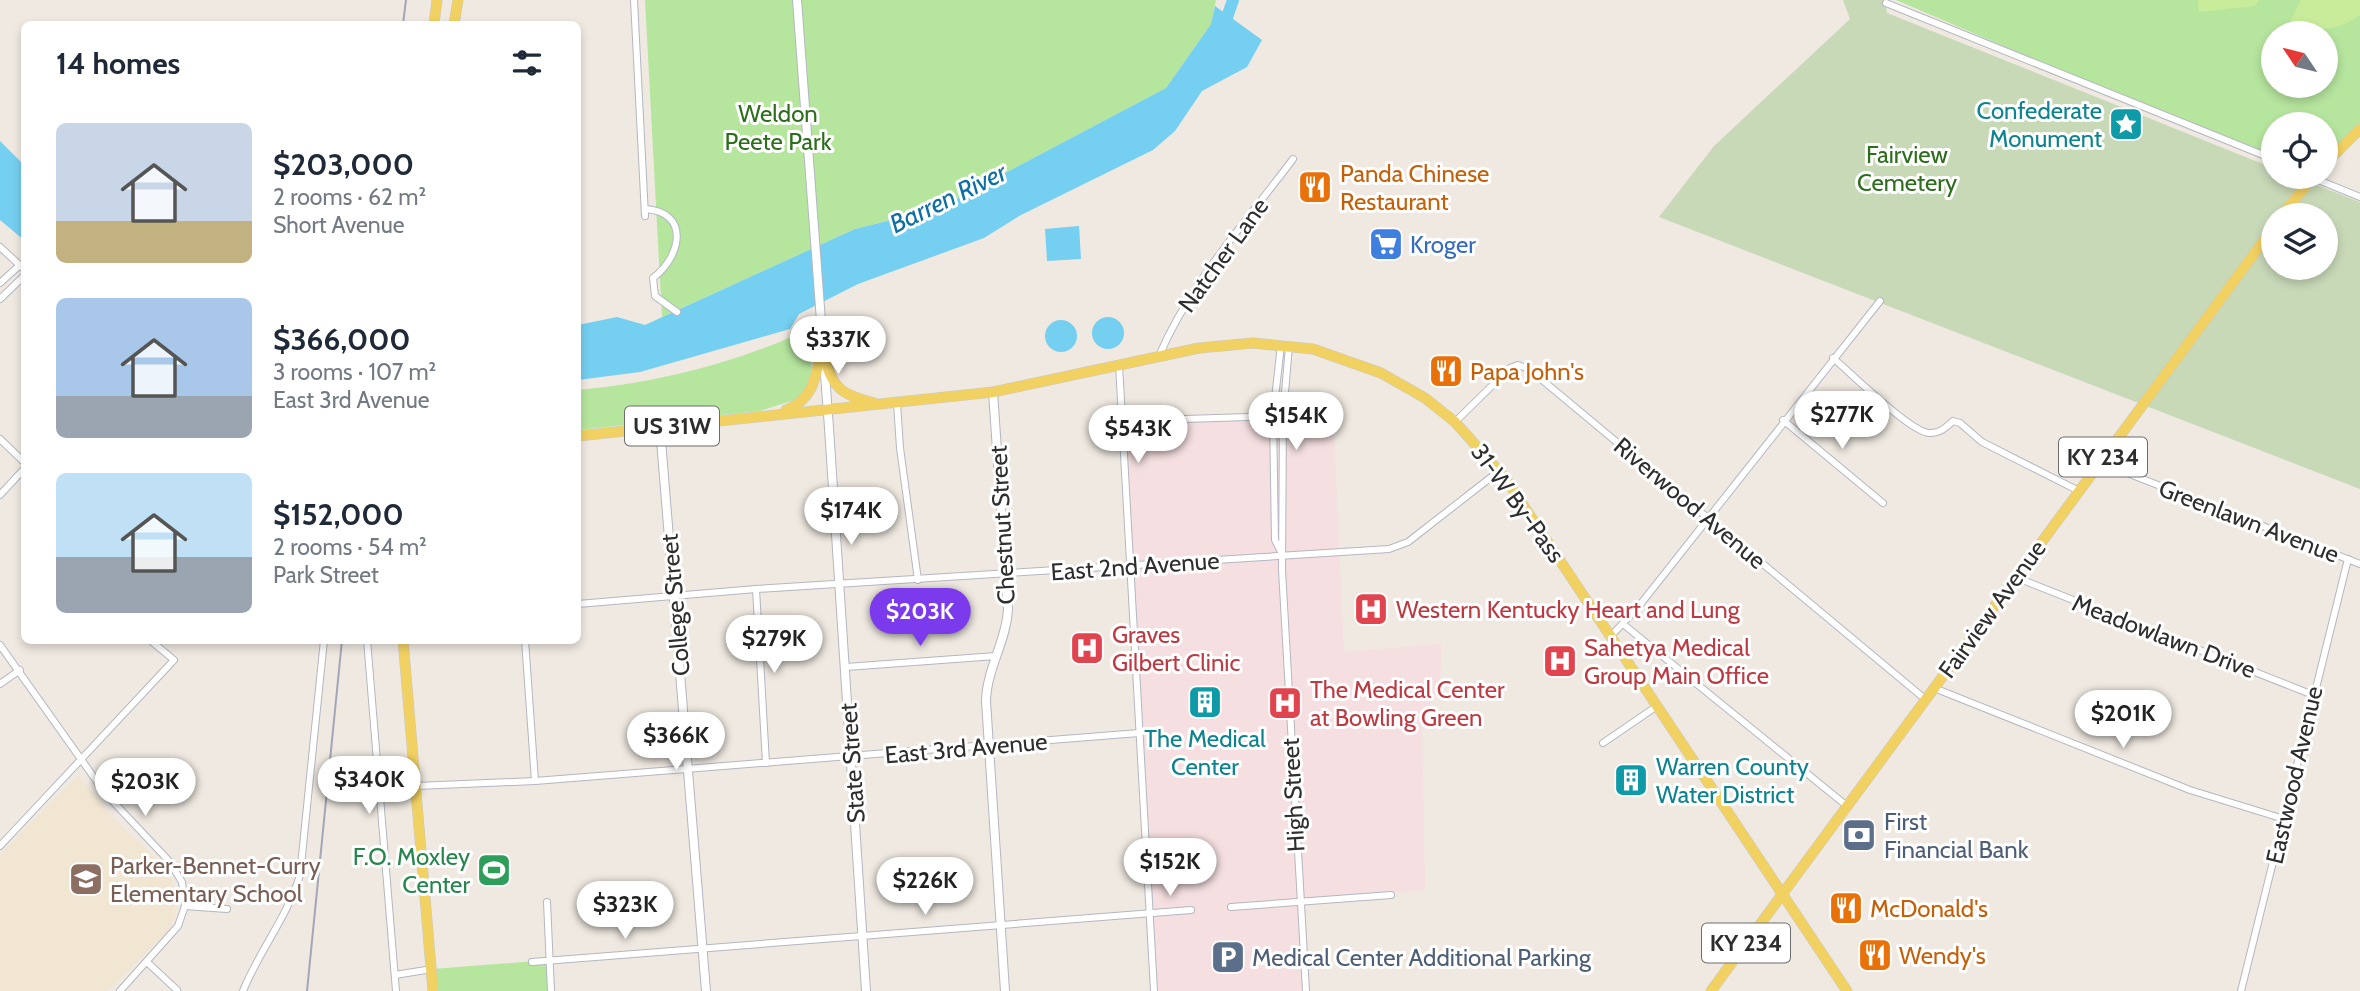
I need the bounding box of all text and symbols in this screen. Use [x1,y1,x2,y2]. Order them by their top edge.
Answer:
north arrow [2261,21,2338,98]
map controls [2261,21,2338,280]
icon: filters [508,44,546,82]
text: 14 homes [56,45,180,82]
place label: Confederate Monument [1976,96,2102,153]
park label: Weldon Peete Park [725,99,832,156]
place icon: Confederate Monument [2107,105,2145,143]
button: locate [2261,112,2338,189]
park label: Fairview Cemetery [1857,140,1957,197]
text: $203,000 [273,146,414,183]
icon: home [112,151,196,235]
water label: Barren River [884,155,1013,240]
place label: Panda Chinese Restaurant [1340,159,1489,216]
restaurant icon: Panda Chinese Restaurant [1296,168,1334,206]
text: 2 rooms · 62 m² [273,183,426,211]
street label: Natcher Lane [1172,192,1274,318]
button: layers [2261,203,2338,280]
text: Short Avenue [273,211,405,239]
supermarket icon: Kroger [1367,225,1405,263]
place label: Kroger [1410,230,1476,259]
pin: $337K [789,316,887,376]
text: $366,000 [273,321,411,358]
text: $337K [806,325,870,353]
icon: home [112,326,196,410]
restaurant icon: Papa John's [1427,352,1465,390]
place label: Papa John's [1470,357,1584,386]
text: 3 rooms · 107 m² [273,358,436,386]
text: East 3rd Avenue [273,386,430,414]
pin: $154K [1247,392,1345,452]
pin: $277K [1793,392,1891,451]
text: $277K [1810,400,1874,428]
text: $154K [1265,401,1327,429]
road number: US 31W [625,406,719,446]
pin: $543K [1089,406,1187,465]
text: $543K [1105,414,1171,442]
street label: Riverwood Avenue [1608,431,1772,575]
street label: 31-W By-Pass [1465,438,1571,568]
road number: KY 234 [2059,438,2147,477]
street label: Chestnut Street [983,445,1021,605]
street label: Greenlawn Avenue [2155,473,2343,569]
pin: $174K [802,488,900,547]
text: $152,000 [273,496,404,533]
text: $174K [820,496,882,524]
icon: home [112,501,196,585]
text: 2 rooms · 54 m² [273,533,427,561]
street label: College Street [654,533,696,677]
street label: Fairview Avenue [1932,534,2052,684]
street label: East 2nd Avenue [1050,546,1220,586]
text: Park Street [273,561,379,589]
pin: $203K [871,588,969,648]
street label: Meadowlawn Drive [2068,588,2260,684]
hospital icon: Western Kentucky Heart and Lung [1352,590,1390,628]
place label: Western Kentucky Heart and Lung [1396,595,1741,624]
text: $203K [886,597,954,625]
pin: $279K [725,616,823,675]
place label: Graves Gilbert Clinic [1112,620,1240,677]
text: $279K [742,624,806,652]
hospital icon: Graves Gilbert Clinic [1068,629,1106,667]
place label: Sahetya Medical Group Main Office [1584,633,1769,690]
hospital icon: Sahetya Medical Group Main Office [1541,642,1579,680]
place label: The Medical Center at Bowling Green [1310,675,1505,732]
building icon: The Medical Center [1186,683,1224,721]
street label: Eastwood Avenue [2259,683,2329,867]
hospital icon: The Medical Center at Bowling Green [1266,684,1304,722]
pin: $201K [2074,690,2172,750]
text: $201K [2091,699,2155,727]
street label: State Street [833,702,871,824]
pin: $366K [627,712,725,772]
text: $366K [643,721,709,749]
place label: The Medical Center [1144,724,1266,781]
street label: East 3rd Avenue [883,726,1049,770]
street label: High Street [1276,737,1310,853]
place label: Warren County Water District [1656,752,1809,809]
pin: $340K [320,756,418,816]
pin: $203K [96,758,194,818]
building icon: Warren County Water District [1612,761,1650,799]
text: $340K [334,765,404,793]
text: $203K [111,767,179,795]
place label: First Financial Bank [1884,807,2029,864]
bank icon: First Financial Bank [1840,816,1878,854]
pin: $152K [1121,838,1219,898]
place label: F.O. Moxley Center [353,842,470,899]
text: $152K [1140,847,1200,875]
place label: Parker-Bennet-Curry Elementary School [110,851,321,908]
sports icon: F.O. Moxley Center [475,851,513,889]
pin: $226K [876,858,974,917]
school or university icon: Parker-Bennet-Curry Elementary School [67,860,105,898]
text: $226K [892,866,958,894]
pin: $323K [576,881,674,941]
restaurant icon: McDonald's [1827,889,1865,927]
text: $323K [593,890,657,918]
place label: McDonald's [1870,894,1988,923]
road number: KY 234 [1702,924,1790,962]
restaurant icon: Wendy's [1856,936,1894,974]
parking icon: Medical Center Additional Parking [1209,938,1247,976]
place label: Wendy's [1899,941,1986,970]
place label: Medical Center Additional Parking [1252,943,1592,972]

